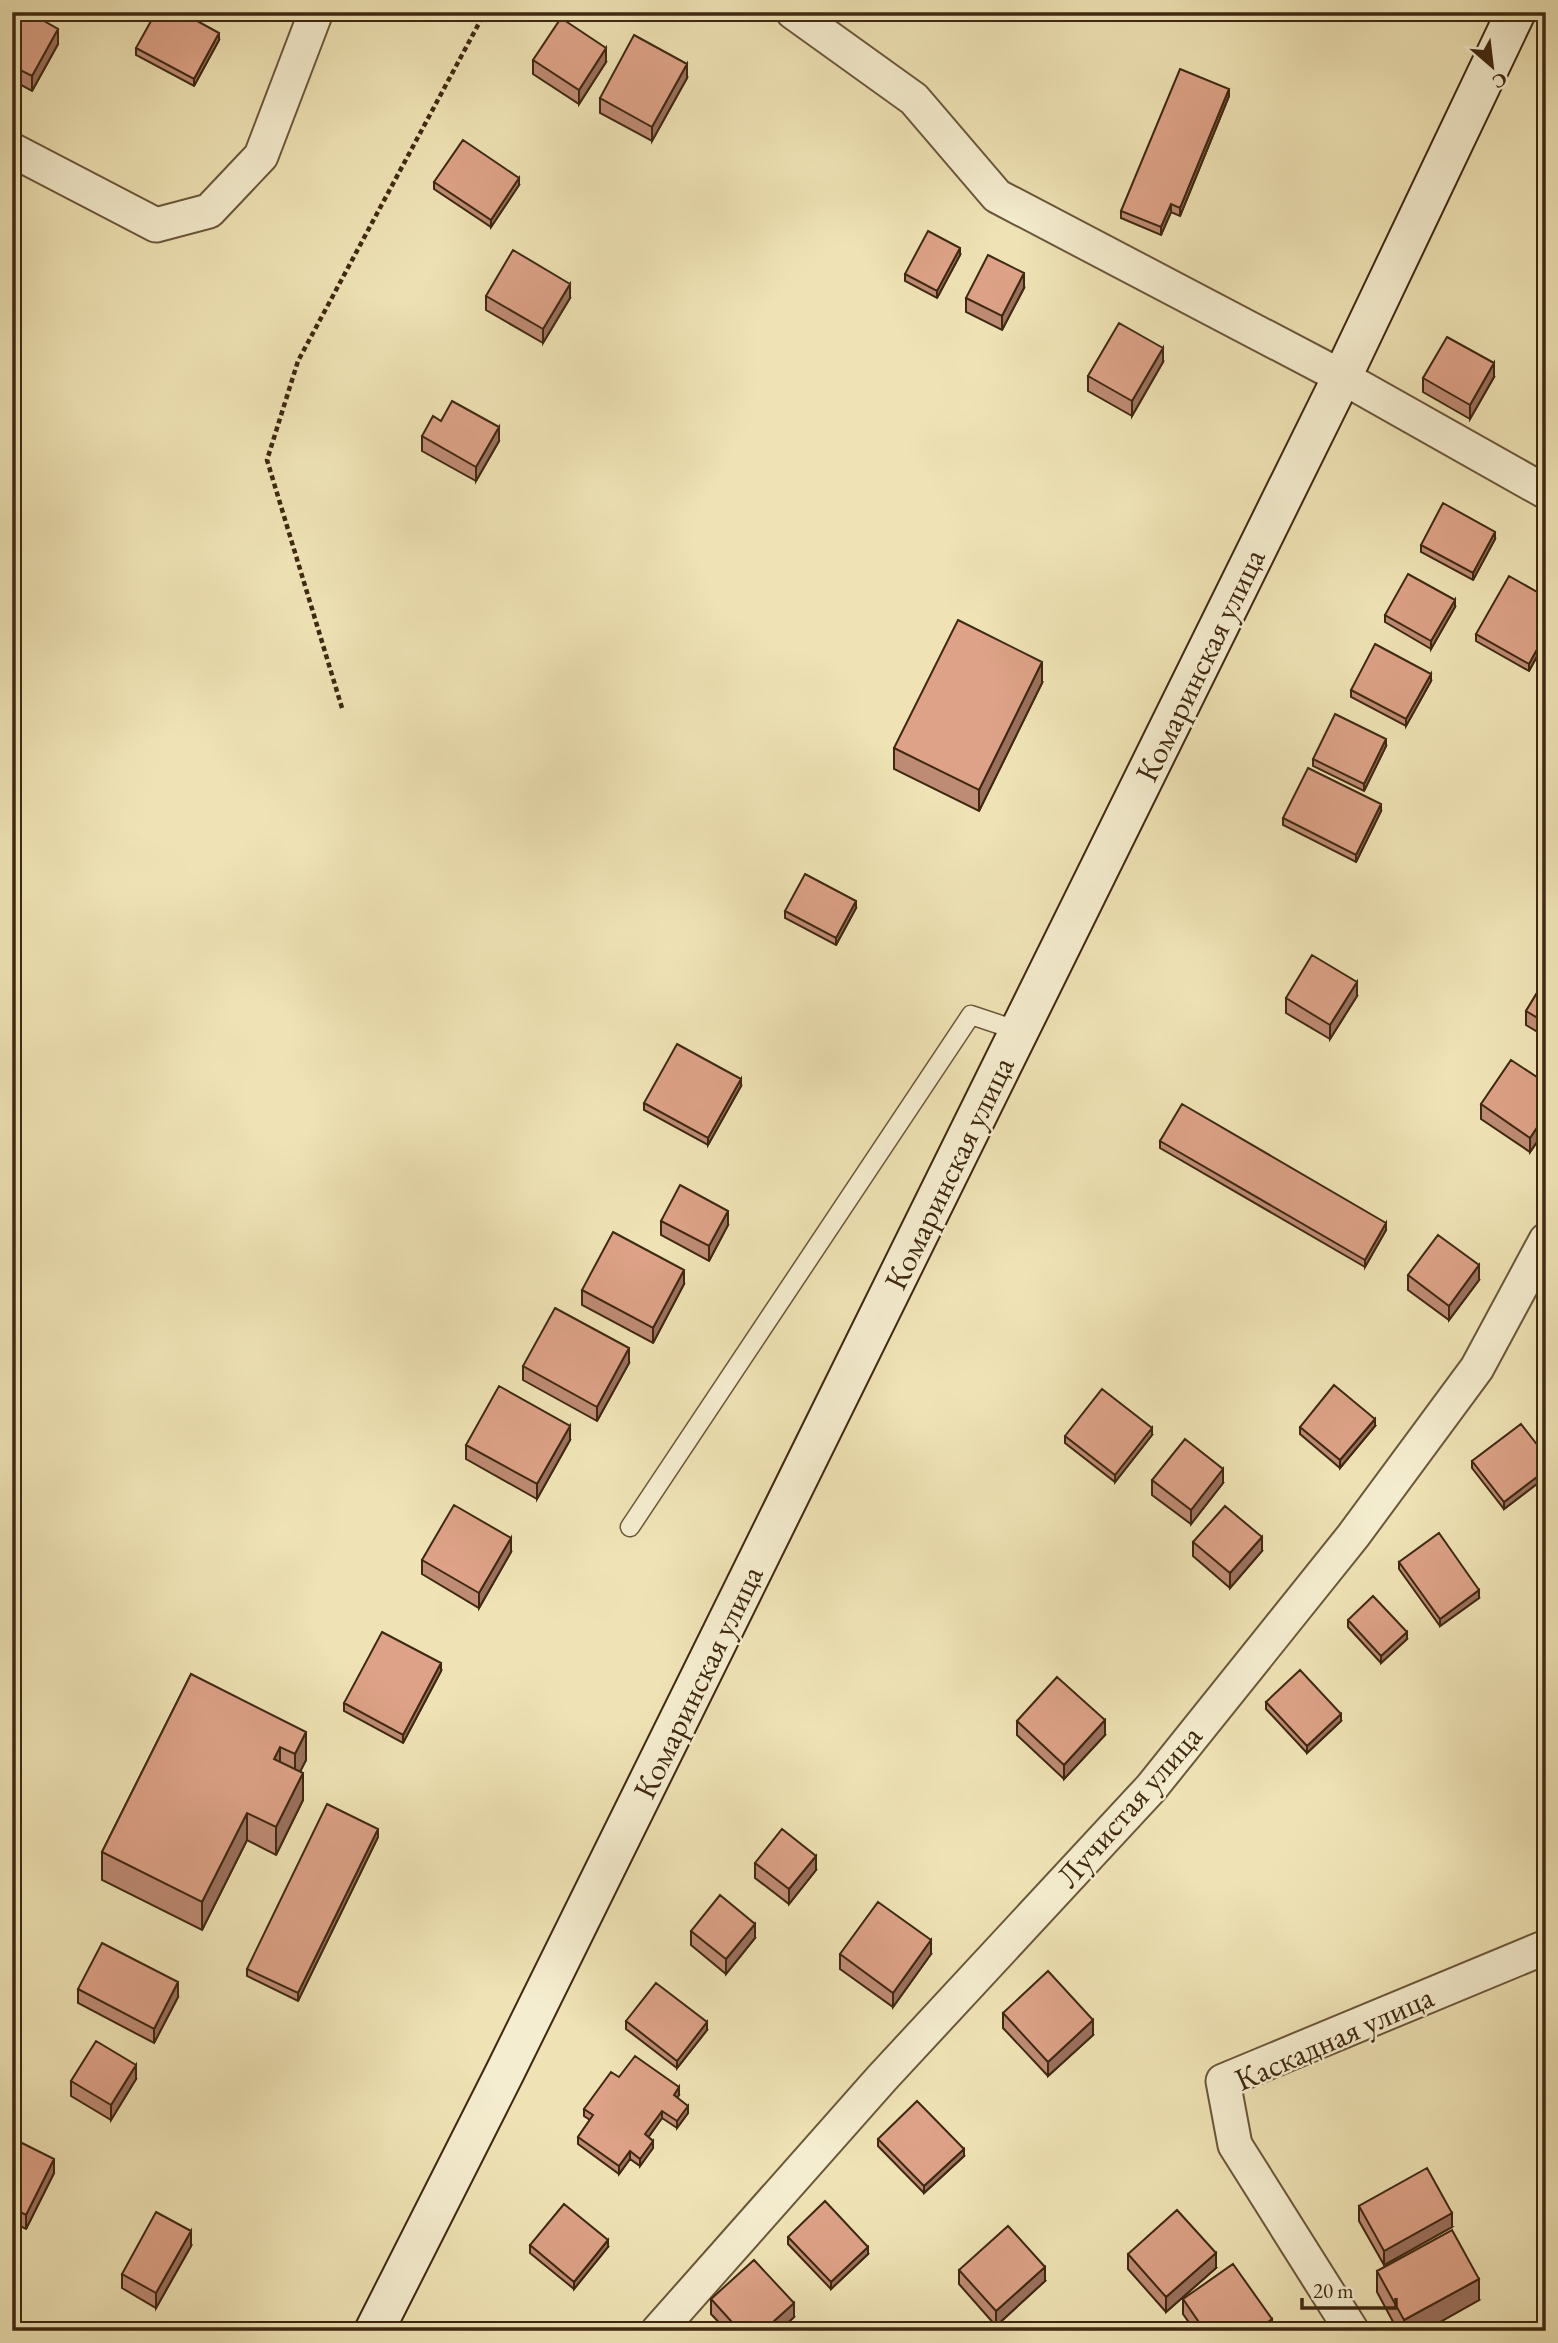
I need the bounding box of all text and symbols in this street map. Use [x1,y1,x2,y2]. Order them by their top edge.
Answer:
north arrow [1456,32,1526,102]
text: С [1488,66,1512,95]
street label: Комаринская улица [1125,541,1275,789]
street label: Комаринская улица [874,1049,1024,1297]
street label: Комаринская улица [623,1558,773,1806]
street label: Лучистая улица [1047,1716,1211,1896]
street label: Каскадная улица [1228,1975,1440,2101]
scale bar [1302,2266,1397,2310]
text: 20 m [1313,2277,1354,2304]

